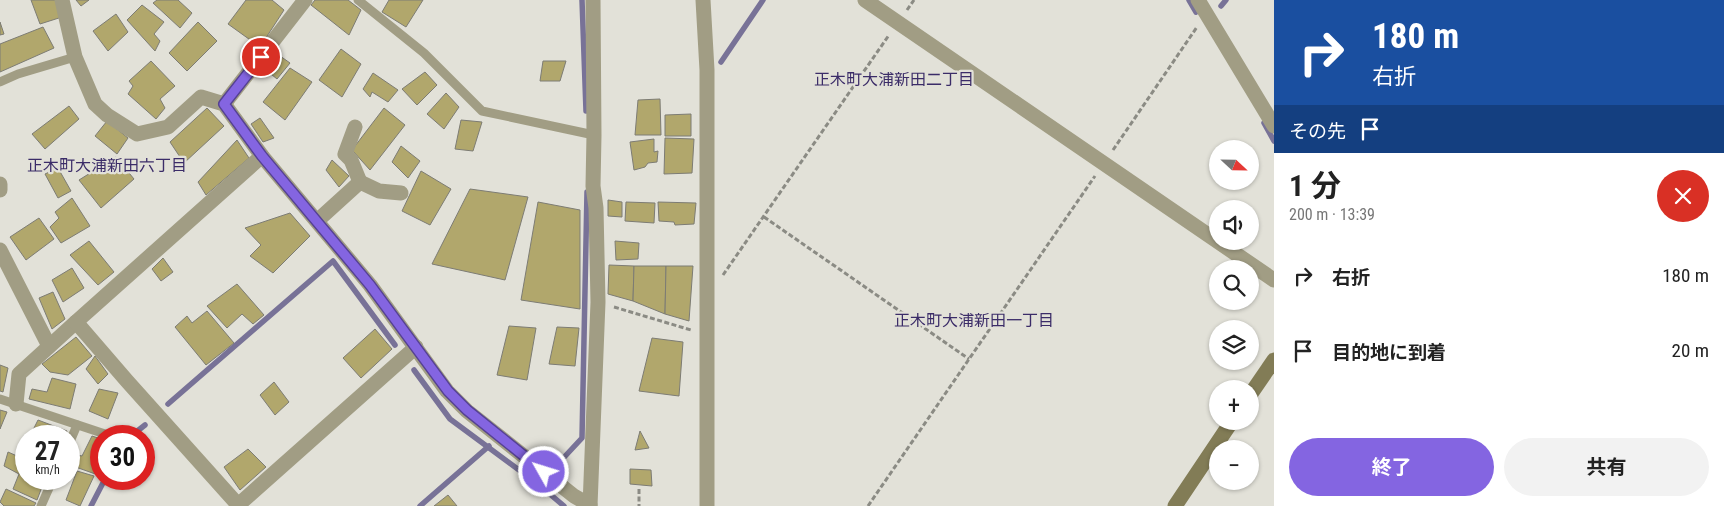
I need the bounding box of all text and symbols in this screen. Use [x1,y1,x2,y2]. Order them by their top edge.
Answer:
text: 180 m [1372,16,1459,57]
icon: right [1289,20,1354,85]
pin [240,36,282,78]
icon: arrive [247,43,275,71]
text: 右折 [1372,64,1416,89]
district label: 正木町大浦新田二丁目 [814,70,974,89]
icon: arrive [1356,115,1384,143]
text: その先 [1289,120,1346,143]
north arrow [1209,140,1259,190]
map controls [1209,140,1259,490]
district label: 正木町大浦新田六丁目 [27,156,187,175]
text: 1 分 [1289,168,1341,203]
button: close [1657,170,1709,222]
button: sound [1209,200,1259,250]
text: 200 m · 13:39 [1289,205,1375,224]
button: search [1209,260,1259,310]
icon: right [1289,262,1317,290]
text: 180 m [1662,264,1709,287]
text: 右折 [1332,266,1370,289]
district label: 正木町大浦新田一丁目 [894,311,1054,330]
button: layers [1209,320,1259,370]
icon: arrive [1289,337,1317,365]
text: 20 m [1672,339,1709,362]
text: 目的地に到着 [1332,341,1446,364]
button: + [1209,380,1259,430]
speed limit sign: 30 [90,425,155,490]
text: 27 [35,437,60,466]
button: 終了 [1289,438,1494,496]
button: 共有 [1504,438,1709,496]
button: − [1209,440,1259,490]
position arrow [517,445,569,497]
text: km/h [35,463,60,477]

